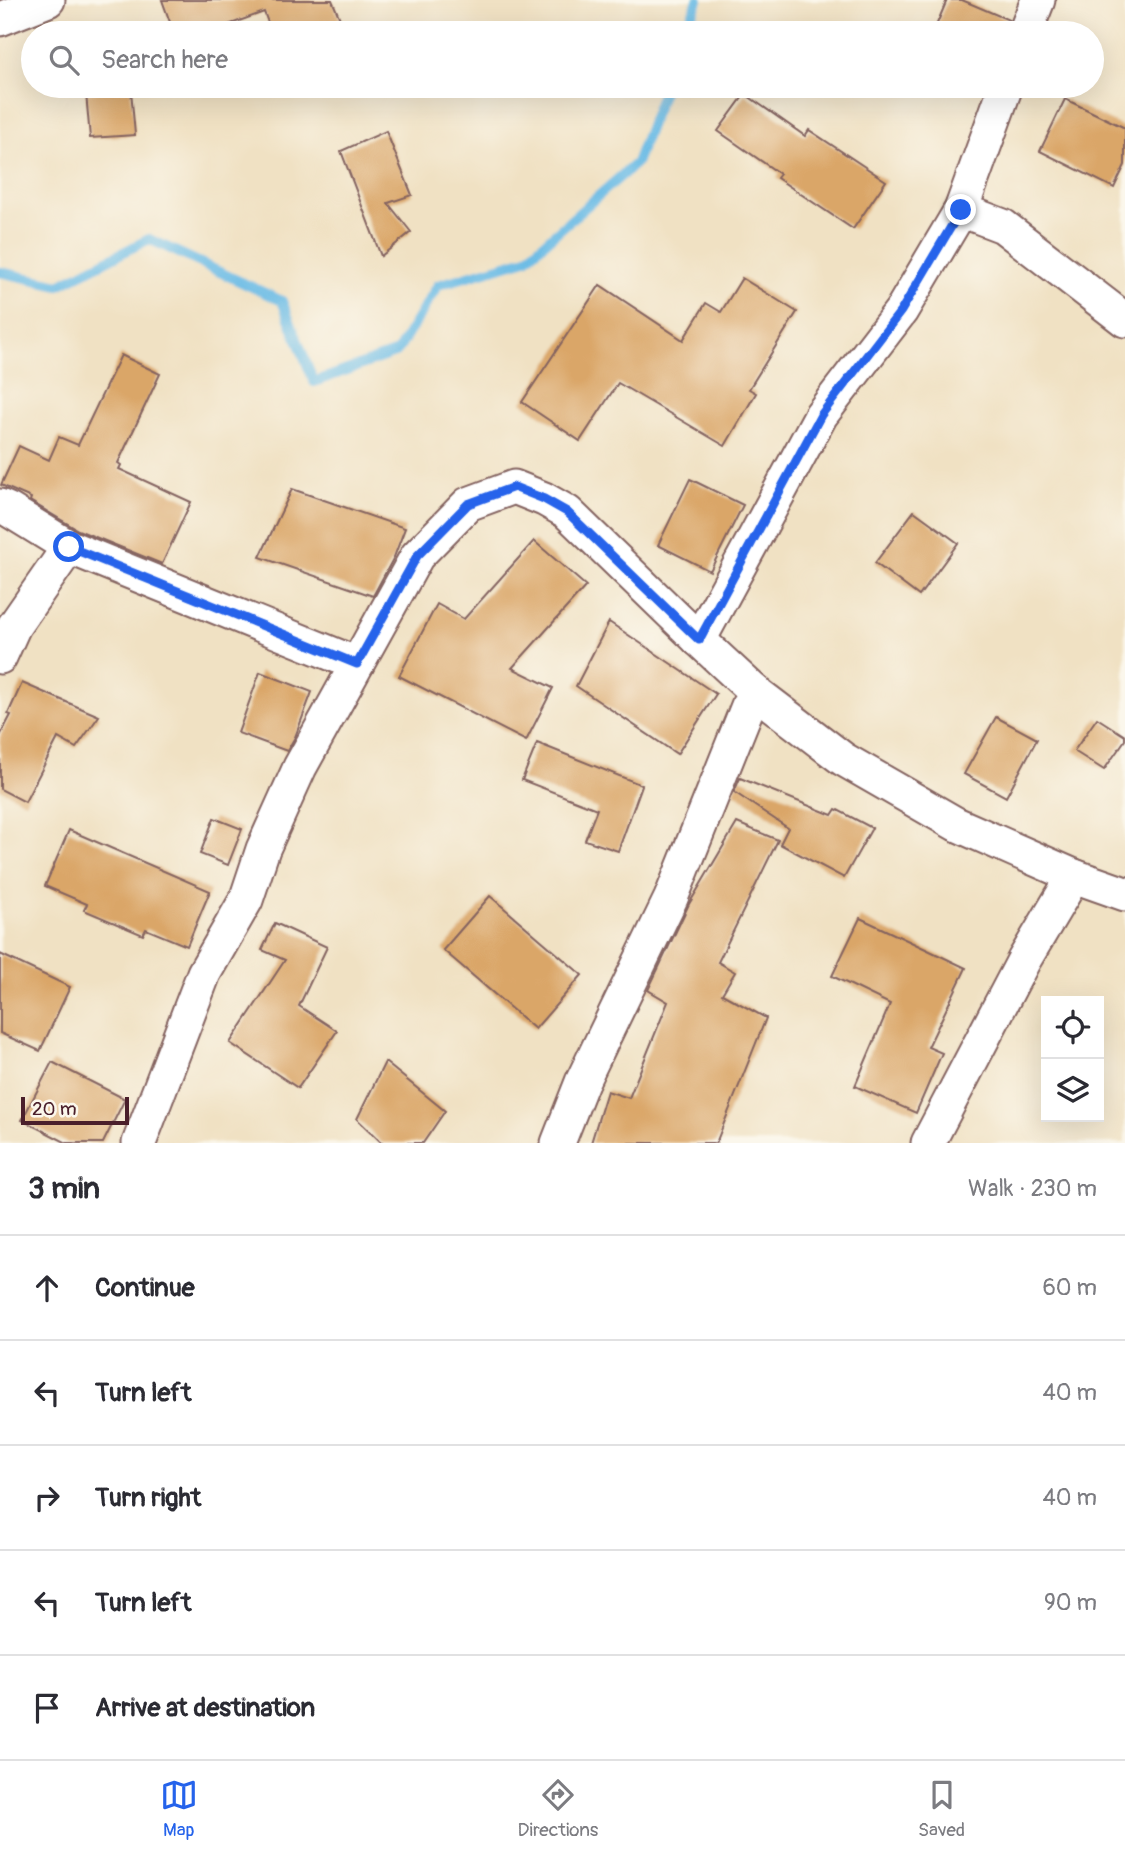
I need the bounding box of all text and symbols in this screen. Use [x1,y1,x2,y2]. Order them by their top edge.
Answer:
search box [21,21,1104,98]
icon: search [45,41,83,79]
text: Search here [101,44,228,76]
route end [945,194,976,225]
route start [53,531,84,562]
map controls [1041,996,1104,1122]
button: locate [1041,996,1104,1059]
button: layers [1041,1059,1104,1122]
scale bar [21,1094,130,1126]
text: 20 m [32,1097,77,1121]
text: 3 min [28,1170,100,1207]
text: Walk · 230 m [968,1174,1097,1203]
icon: ahead [28,1269,66,1307]
text: Continue [95,1272,195,1304]
text: 60 m [1042,1273,1097,1302]
icon: left [28,1374,66,1412]
text: Turn left [95,1377,191,1409]
text: 40 m [1043,1378,1097,1407]
icon: right [28,1479,66,1517]
text: Turn right [95,1482,201,1514]
text: 40 m [1043,1483,1097,1512]
icon: left [28,1584,66,1622]
text: Turn left [95,1587,191,1619]
text: 90 m [1044,1588,1097,1617]
icon: arrive [28,1689,66,1727]
text: Arrive at destination [95,1692,315,1724]
tab: Map [160,1776,198,1842]
tab: Directions [518,1776,598,1842]
tab: Saved [918,1776,965,1842]

